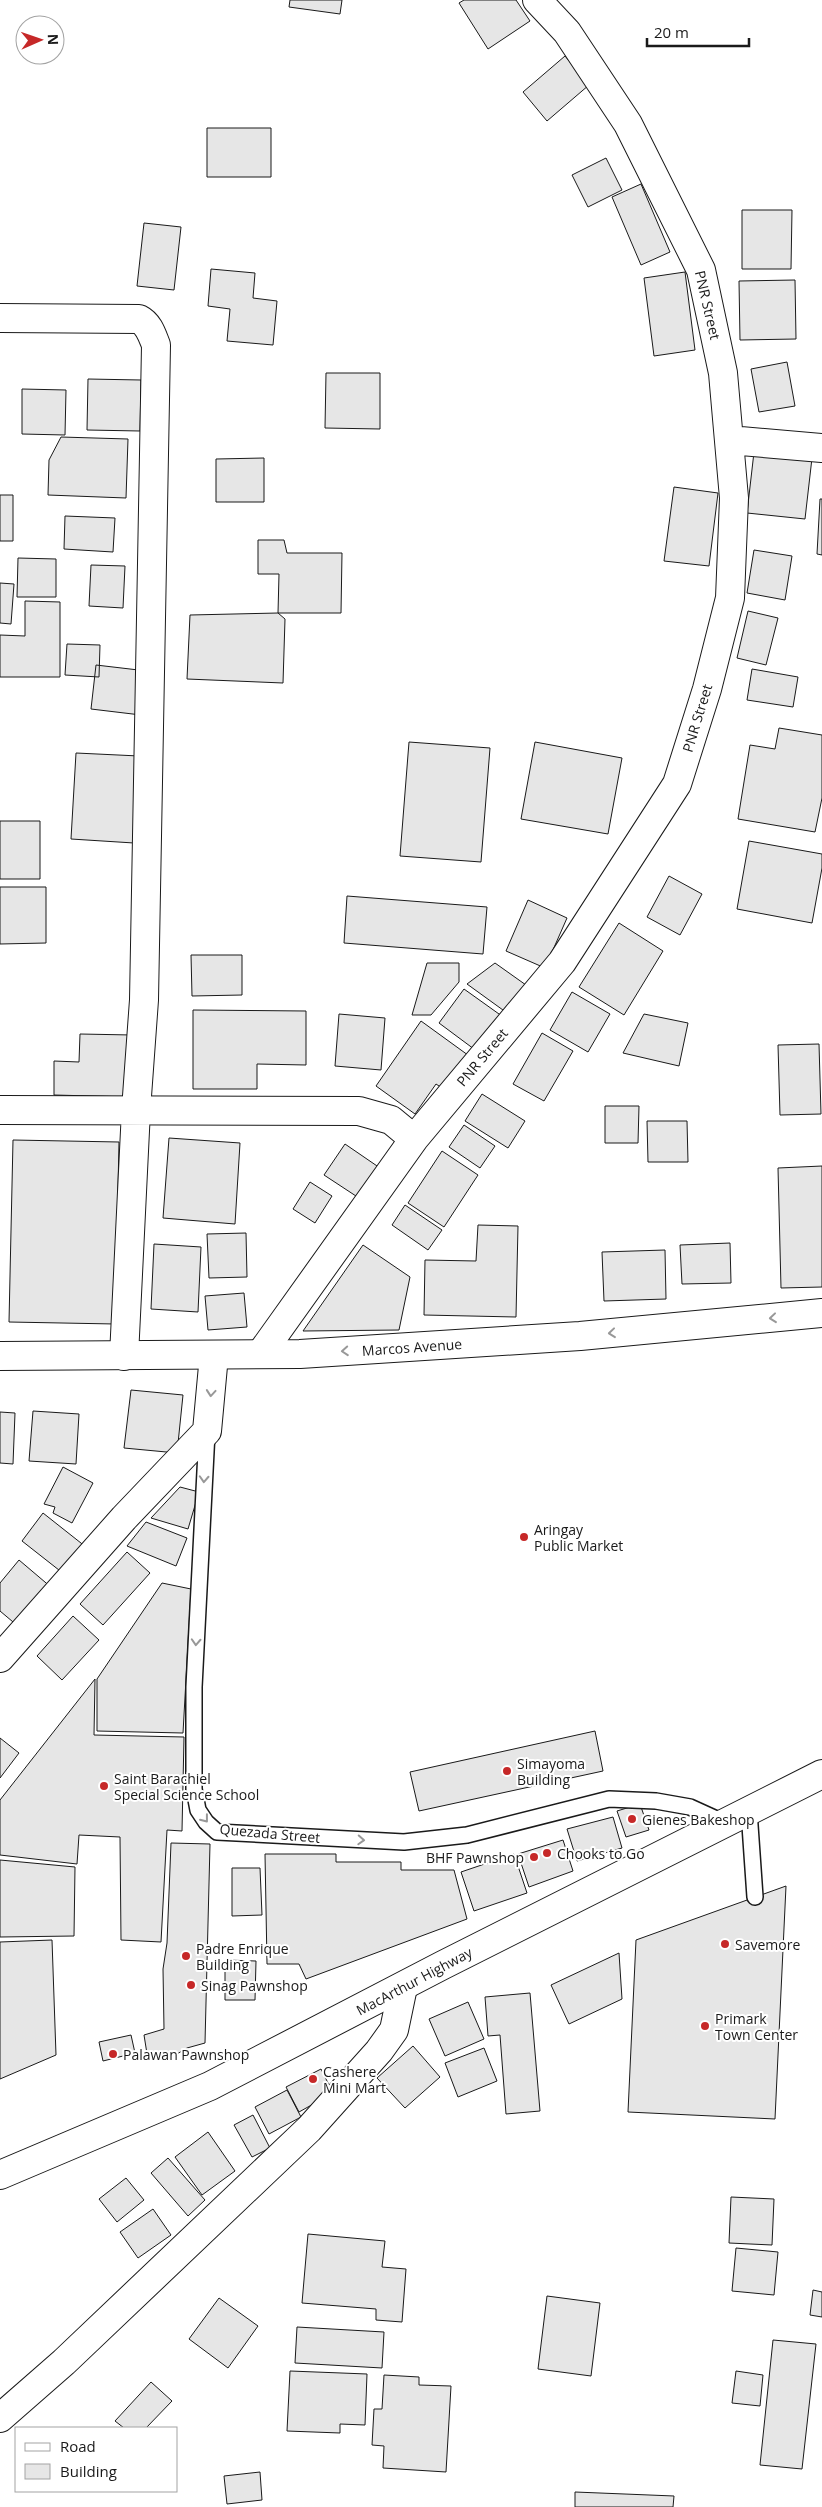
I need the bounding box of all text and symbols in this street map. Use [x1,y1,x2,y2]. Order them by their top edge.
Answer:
north arrow [15,15,65,65]
scale bar [647,15,750,47]
text: 20 m [654,22,689,42]
text: N [44,34,63,46]
street label: PNR Street [691,269,725,341]
street label: PNR Street [678,682,716,754]
street label: PNR Street [452,1024,512,1090]
one-way arrow [769,1312,777,1323]
one-way arrow [607,1327,615,1338]
street label: Marcos Avenue [361,1334,463,1360]
one-way arrow [341,1345,349,1356]
one-way arrow [206,1389,217,1397]
one-way arrow [199,1475,210,1483]
place label: Aringay Public Market [534,1520,623,1555]
marker: Aringay Public Market [518,1531,530,1543]
one-way arrow [191,1638,201,1646]
place label: Simayoma Building [517,1754,585,1789]
marker: Simayoma Building [501,1765,513,1777]
place label: Saint Barachiel Special Science School [114,1769,259,1804]
marker: Saint Barachiel Special Science School [98,1780,110,1792]
place label: Gienes Bakeshop [642,1810,755,1829]
one-way arrow [199,1813,207,1822]
marker: Gienes Bakeshop [626,1813,638,1825]
street label: Quezada Street [219,1819,321,1847]
one-way arrow [358,1834,366,1845]
place label: Chooks to Go [557,1844,645,1863]
marker: Chooks to Go [541,1847,553,1859]
place label: BHF Pawnshop [426,1848,524,1867]
marker: BHF Pawnshop [528,1851,540,1863]
place label: Savemore [735,1935,800,1954]
marker: Savemore [719,1938,731,1950]
place label: Padre Enrique Building [196,1939,289,1974]
street label: MacArthur Highway [353,1942,476,2020]
marker: Padre Enrique Building [180,1950,192,1962]
place label: Sinag Pawnshop [201,1976,308,1995]
marker: Sinag Pawnshop [185,1979,197,1991]
place label: Primark Town Center [715,2009,798,2044]
marker: Primark Town Center [699,2020,711,2032]
place label: Palawan Pawnshop [123,2045,249,2064]
marker: Palawan Pawnshop [107,2048,119,2060]
place label: Cashere Mini Mart [323,2062,386,2097]
marker: Cashere Mini Mart [307,2073,319,2085]
legend [15,2427,178,2492]
text: Road [60,2436,96,2456]
text: Building [60,2461,117,2481]

